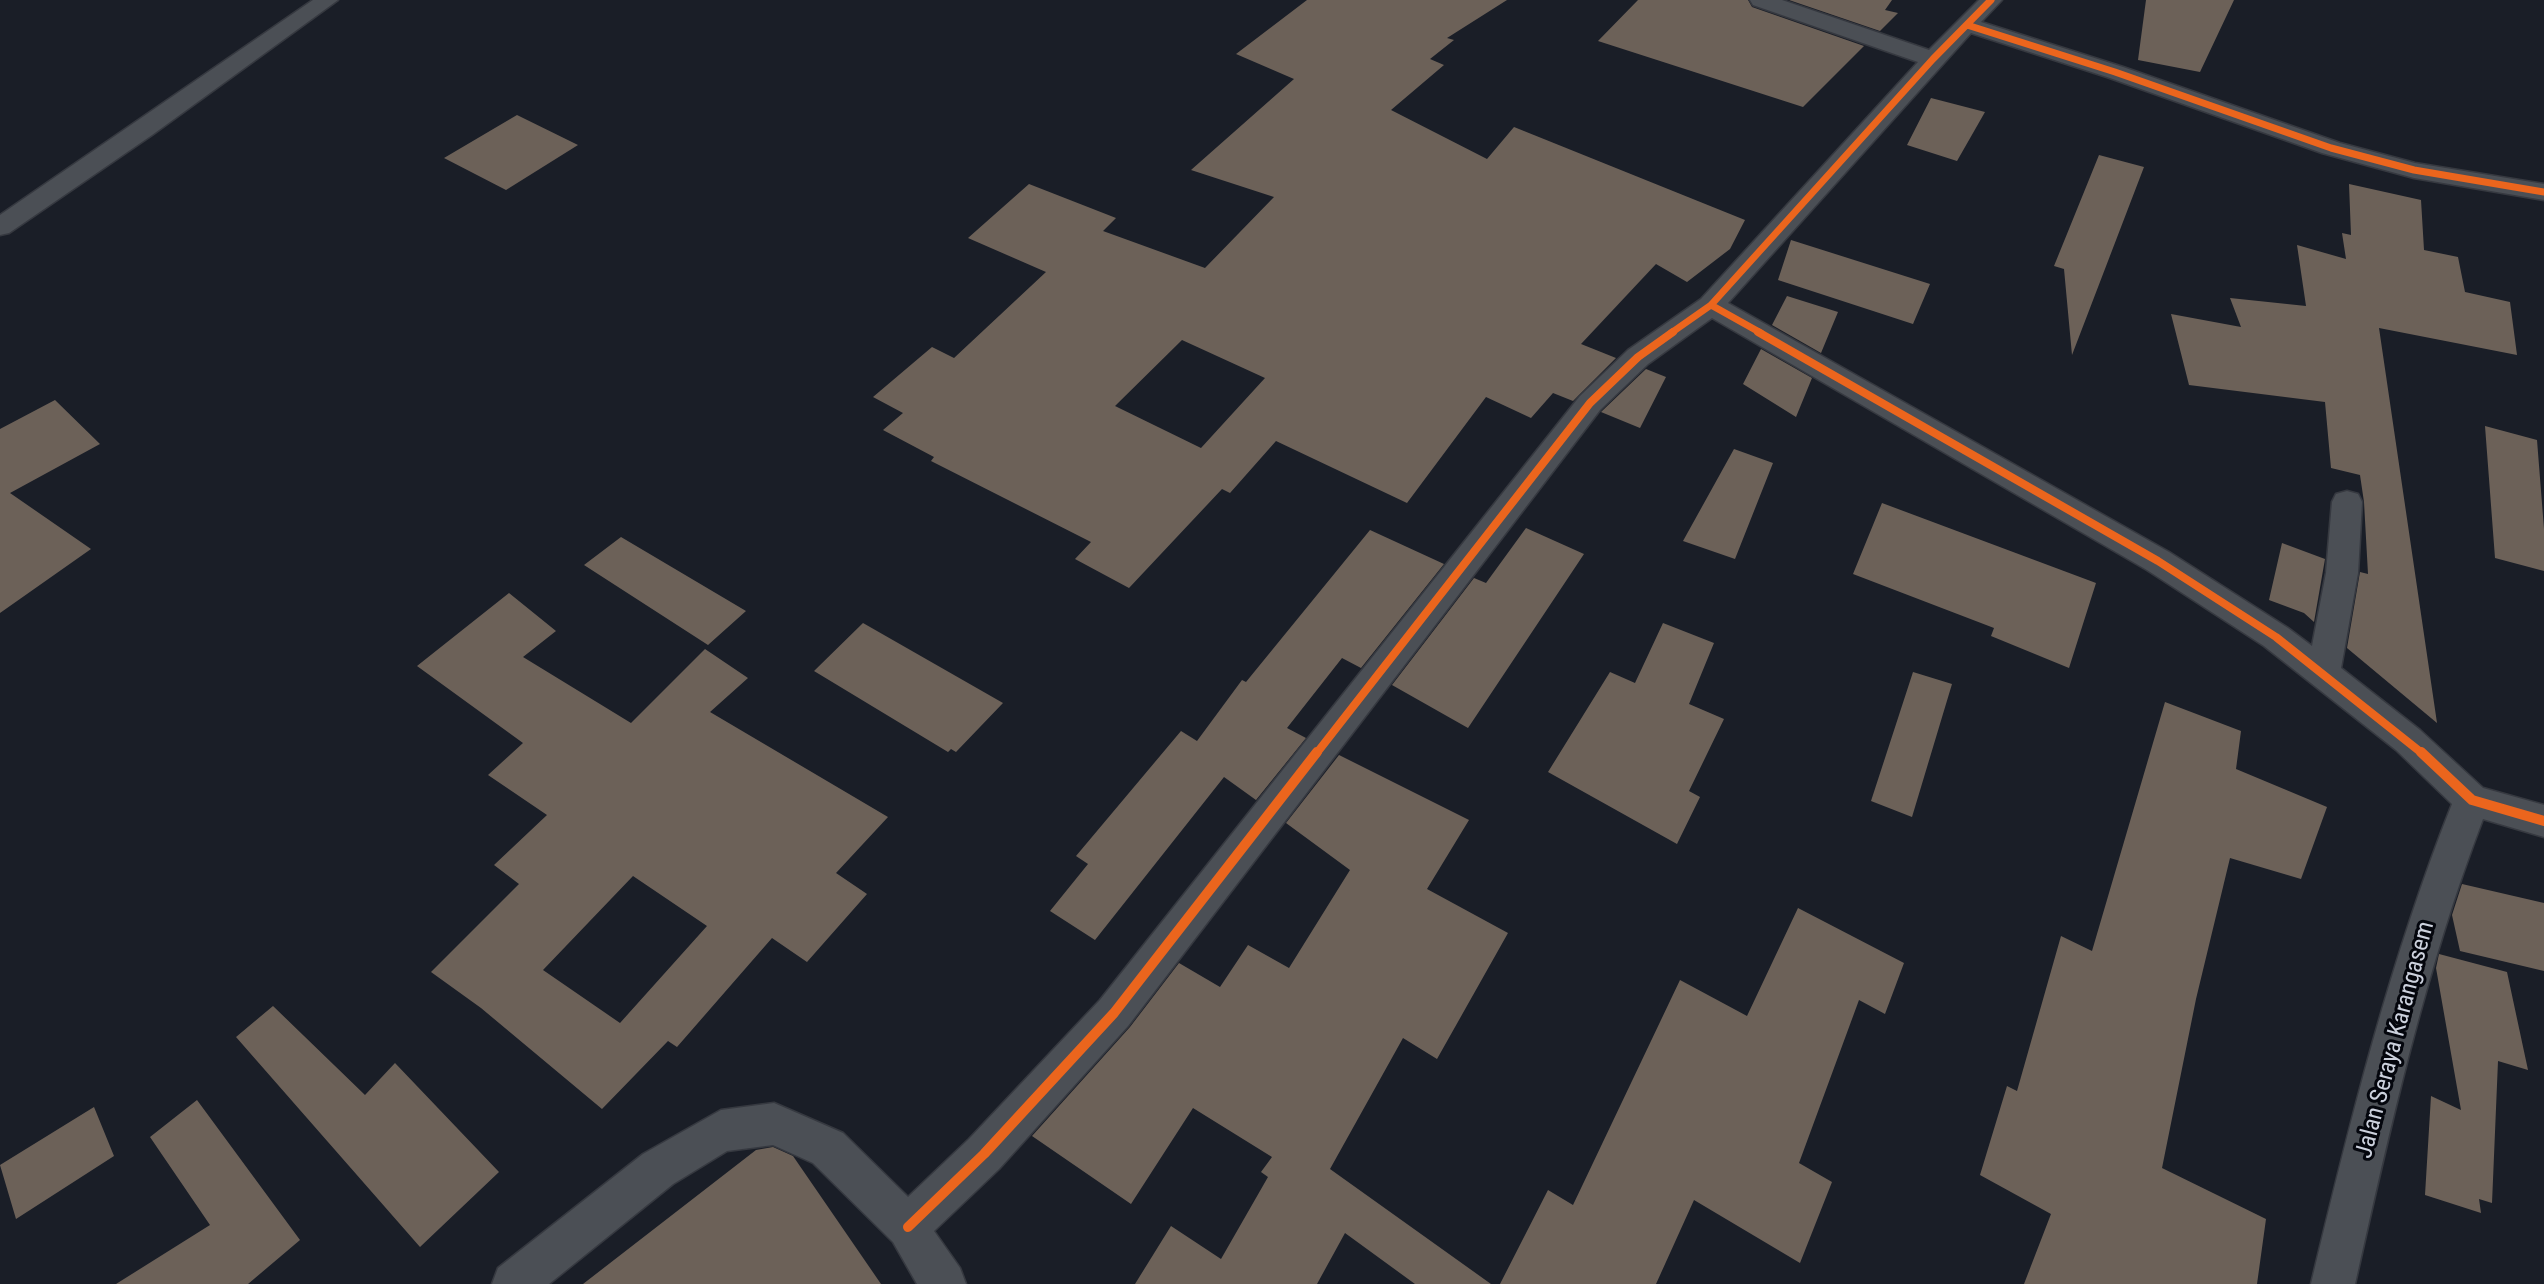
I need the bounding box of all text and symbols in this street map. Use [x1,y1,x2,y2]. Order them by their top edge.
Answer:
street label: Jalan Seraya Karangasem [2351,918,2441,1162]

